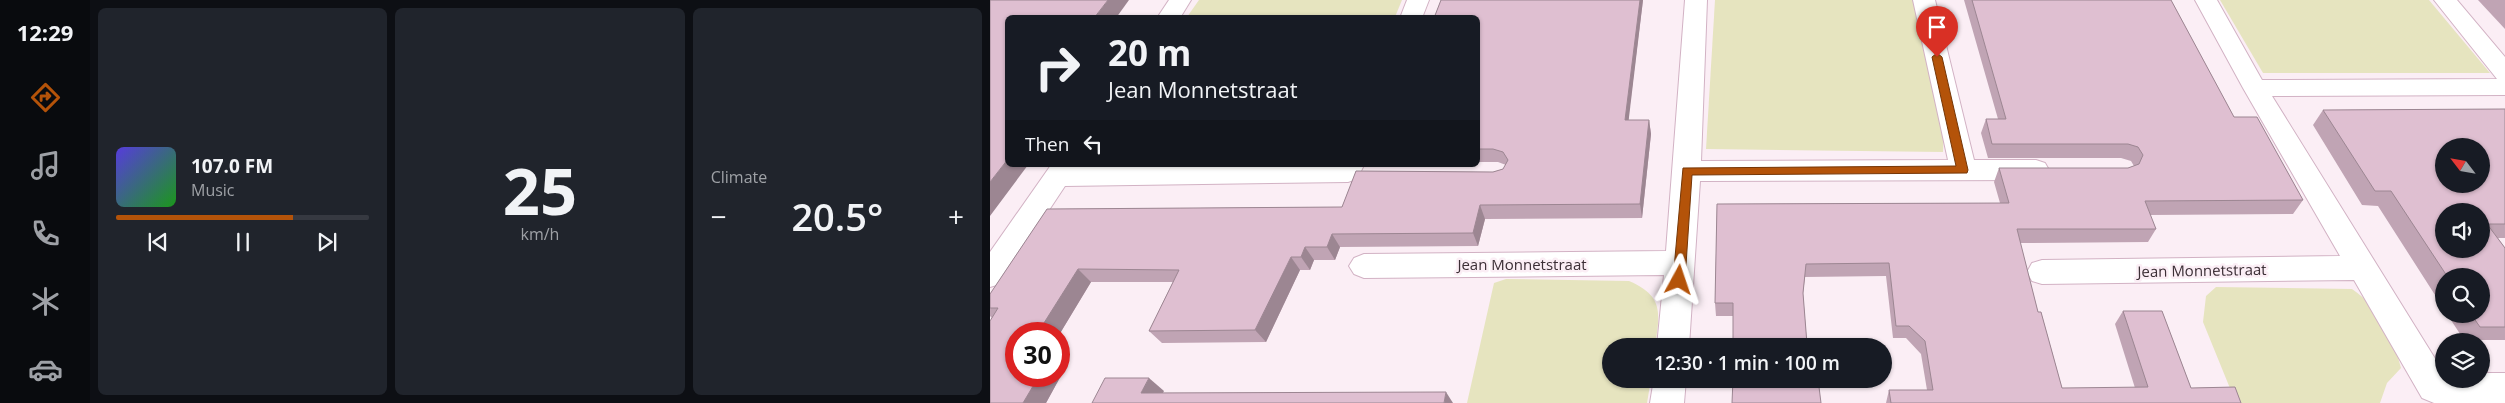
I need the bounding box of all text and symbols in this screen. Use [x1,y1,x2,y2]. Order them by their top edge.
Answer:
pin [1916,6,1958,57]
icon: arrive [1923,13,1951,41]
text: 12:29 [17,17,73,47]
text: 20 m [1108,29,1191,76]
icon: right [1025,35,1090,100]
text: Jean Monnetstraat [1108,74,1298,104]
icon: directions [28,80,63,115]
icon: left [1079,130,1107,158]
text: Then [1025,131,1069,157]
north arrow [2435,138,2490,192]
map controls [2435,138,2490,388]
text: 25 [503,146,577,234]
icon: music [28,148,63,183]
text: 107.0 FM [191,153,273,179]
text: Climate [711,166,767,188]
text: Music [191,179,235,201]
text: 20.5° [791,190,883,242]
text: − [711,197,727,235]
text: + [948,197,964,235]
button: sound [2435,203,2490,258]
icon: phone [28,216,63,251]
text: km/h [521,223,559,245]
icon: previous [144,228,172,256]
icon: pause [229,228,257,256]
icon: next [313,228,341,256]
position arrow [1652,253,1704,305]
street label: Jean Monnetstraat [1455,254,1587,274]
street label: Jean Monnetstraat [2135,259,2267,281]
button: search [2435,268,2490,323]
icon: climate [28,284,63,319]
speed limit sign: 30 [1005,322,1070,387]
button: layers [2435,333,2490,388]
text: 12:30 · 1 min · 100 m [1654,350,1840,376]
icon: car [28,352,63,387]

